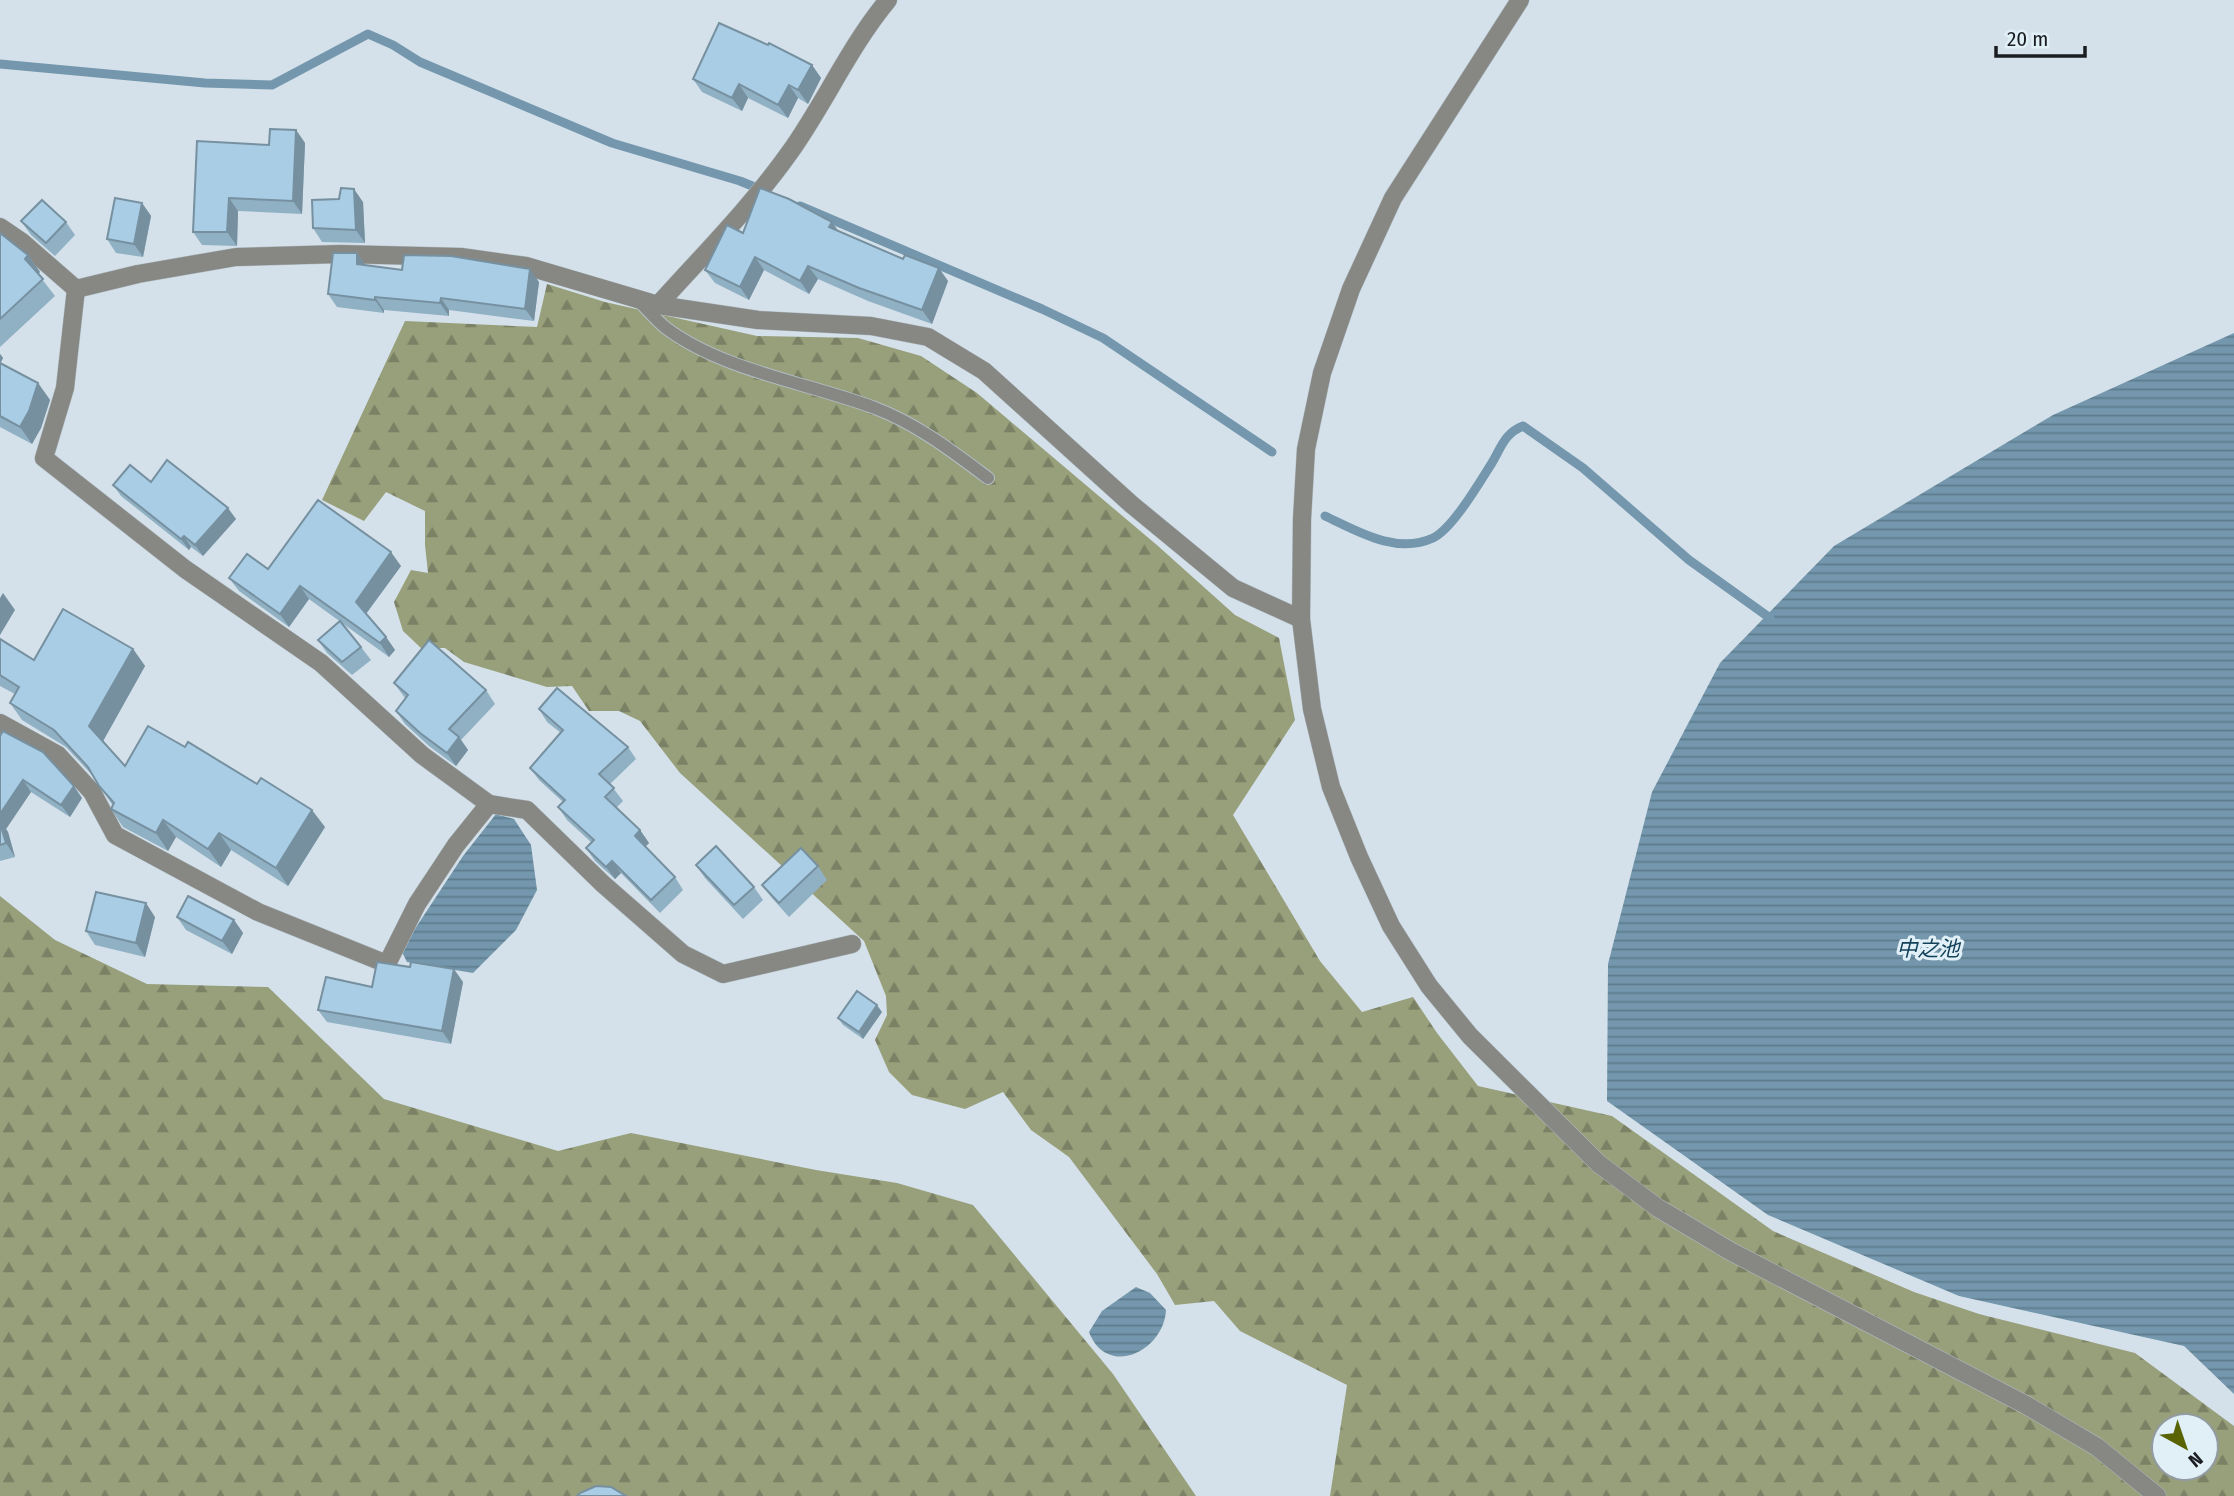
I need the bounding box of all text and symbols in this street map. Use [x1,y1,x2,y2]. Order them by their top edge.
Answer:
scale bar [1996,14,2085,58]
text: 20 m [2007,26,2048,52]
water label: 中之池 [1897,936,1961,962]
north arrow [2150,1412,2220,1482]
text: N [2184,1447,2207,1472]

